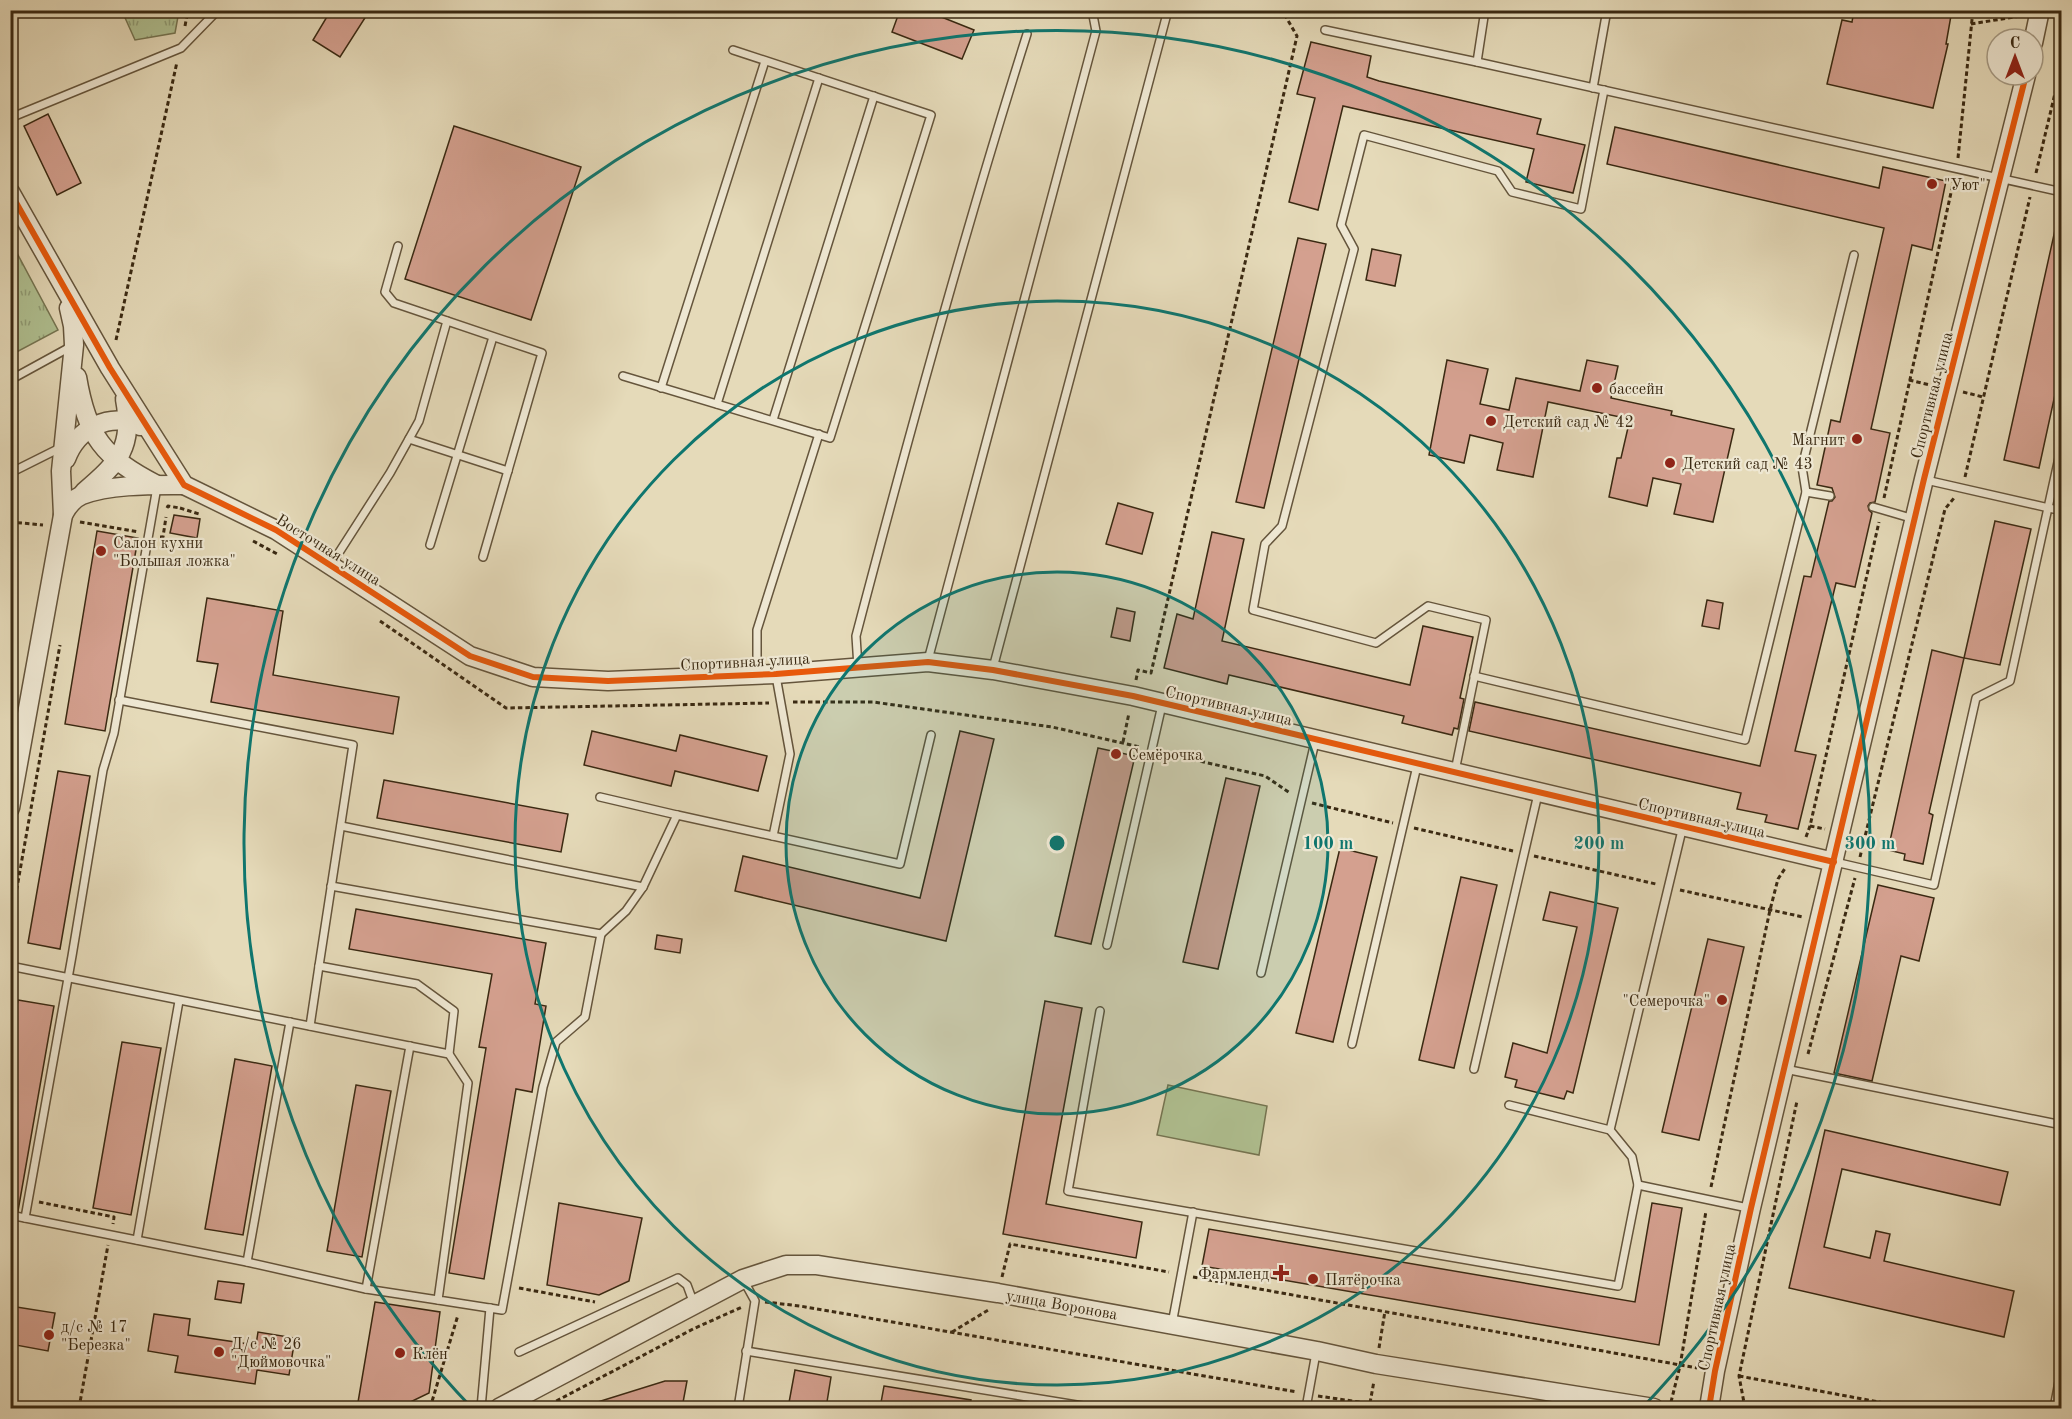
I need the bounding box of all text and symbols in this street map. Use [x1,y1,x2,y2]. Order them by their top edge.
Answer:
north arrow [1985,27,2045,87]
text: С [2010,36,2020,52]
marker: "Уют" [1925,177,1939,191]
place label: "Уют" [1944,178,1986,194]
street label: Спортивная улица [1909,330,1956,460]
marker: бассейн [1590,381,1604,395]
place label: бассейн [1609,382,1664,398]
marker: Детский сад № 42 [1484,414,1498,428]
place label: Детский сад № 42 [1503,415,1634,431]
marker: Магнит [1850,432,1864,446]
place label: Магнит [1792,433,1845,449]
marker: Детский сад № 43 [1663,456,1677,470]
place label: Детский сад № 43 [1682,457,1813,473]
street label: Восточная улица [273,512,383,589]
place label: Салон кухни "Большая ложка" [113,536,236,570]
marker: Салон кухни "Большая ложка" [94,544,108,558]
street label: Спортивная улица [680,652,811,674]
street label: Спортивная улица [1163,685,1294,729]
marker: Семёрочка [1109,747,1123,761]
place label: Семёрочка [1128,748,1203,764]
street label: Спортивная улица [1636,797,1767,841]
centre of rings [1047,833,1067,853]
text: 100 m [1303,835,1353,853]
text: 200 m [1574,835,1624,853]
text: 300 m [1845,835,1895,853]
marker: "Семерочка" [1715,993,1729,1007]
place label: "Семерочка" [1623,994,1710,1010]
street label: Спортивная улица [1697,1242,1739,1373]
marker: Фармленд [1274,1266,1288,1280]
place label: Фармленд [1198,1267,1269,1283]
marker: Пятёрочка [1306,1272,1320,1286]
place label: Пятёрочка [1325,1273,1401,1289]
street label: улица Воронова [1005,1288,1119,1324]
place label: д/с № 17 "Березка" [61,1320,131,1354]
marker: д/с № 17 "Березка" [42,1328,56,1342]
place label: Д/с № 26 "Дюймовочка" [231,1337,331,1371]
marker: Д/с № 26 "Дюймовочка" [212,1345,226,1359]
marker: Клён [393,1346,407,1360]
place label: Клён [412,1347,448,1363]

